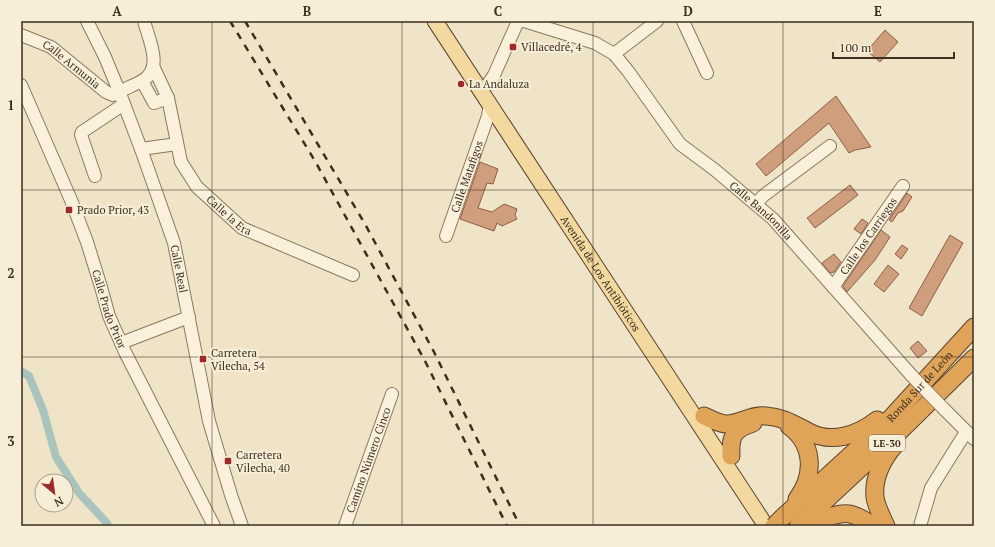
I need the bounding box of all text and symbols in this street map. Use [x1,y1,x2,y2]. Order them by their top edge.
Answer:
text: A [112,2,122,20]
text: B [303,2,311,20]
text: C [494,2,502,20]
text: D [683,2,693,20]
text: E [874,2,882,20]
scale bar [833,34,954,60]
street label: Calle Armunia [41,37,104,92]
place label: Villacedré, 4 [521,40,582,54]
text: 100 m [839,40,872,55]
marker: Villacedré, 4 [508,42,518,52]
place label: La Andaluza [469,77,530,91]
marker: La Andaluza [456,79,466,89]
text: 1 [7,96,15,114]
street label: Calle Matafigos [448,138,486,215]
street label: Calle Bandonilla [727,178,796,243]
street label: Calle la Era [204,192,254,238]
street label: Calle los Carriegos [837,194,900,277]
place label: Prado Prior, 43 [77,203,149,217]
marker: Prado Prior, 43 [64,205,74,215]
street label: Avenida de Los Antibióticos [558,213,644,334]
street label: Calle Real [168,244,191,294]
text: 2 [7,264,15,282]
street label: Calle Prado Prior [89,268,130,352]
place label: Carretera Vilecha, 54 [211,346,265,373]
street label: Ronda Sur de León [884,348,956,425]
marker: Carretera Vilecha, 54 [198,354,208,364]
street label: Camino Número Cinco [343,405,394,515]
text: 3 [7,432,15,450]
road number: LE-30 [869,435,905,451]
place label: Carretera Vilecha, 40 [236,448,290,475]
marker: Carretera Vilecha, 40 [223,456,233,466]
north arrow [34,473,74,513]
text: N [51,494,66,510]

